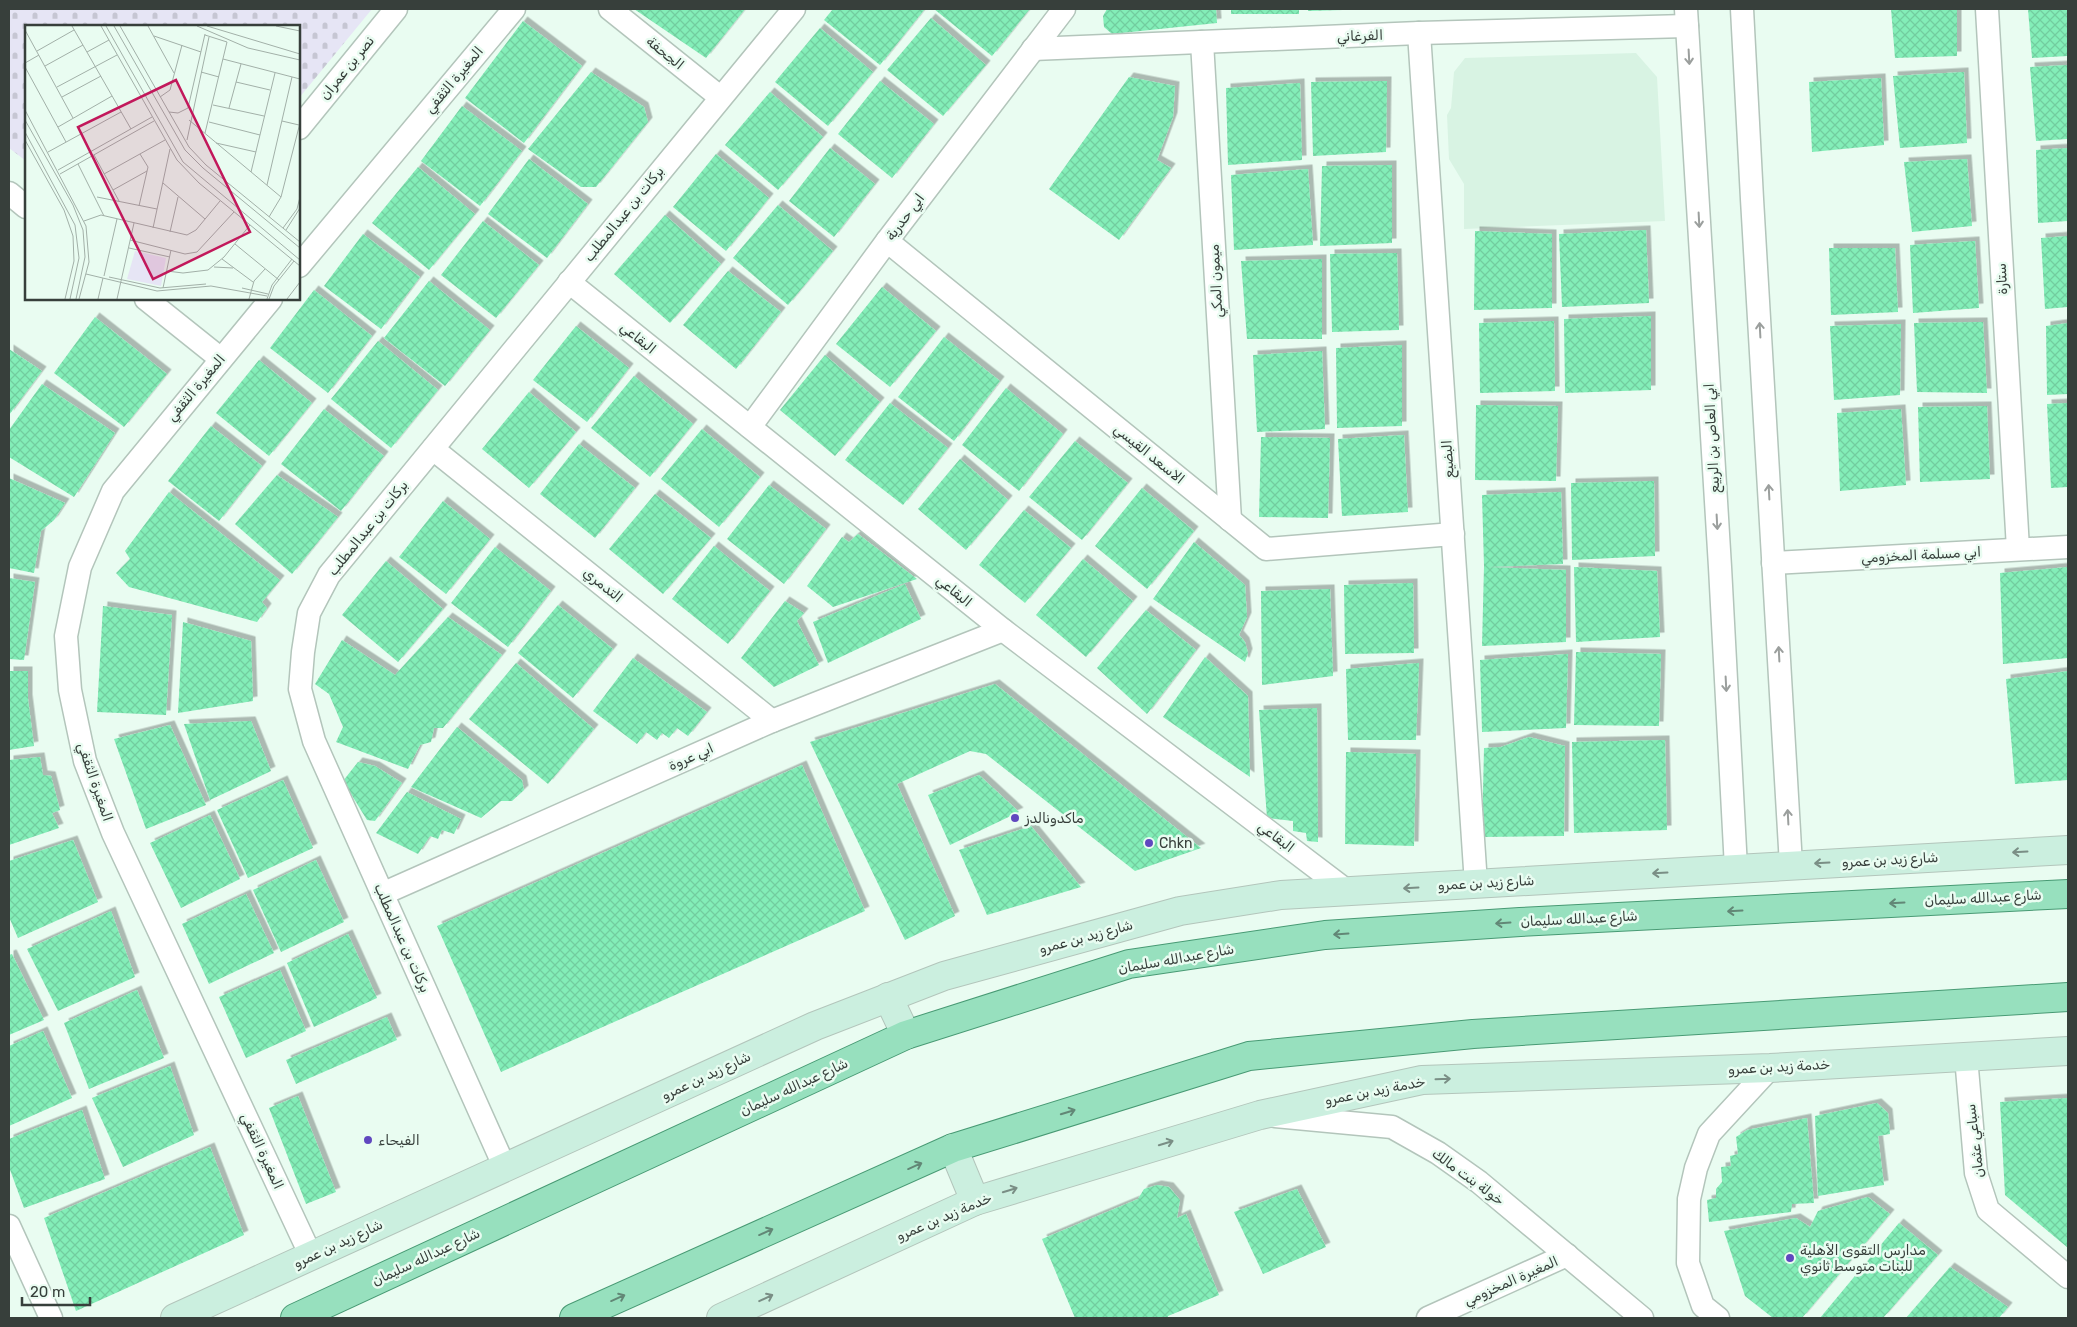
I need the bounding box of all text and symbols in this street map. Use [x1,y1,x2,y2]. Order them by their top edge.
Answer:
inset map [25,25,300,300]
street label: الفرغاني [1337,27,1383,47]
street label: نصر بن عمران [316,33,378,103]
street label: الجحفة [643,33,687,73]
street label: المغيرة الثقفي [421,43,488,118]
one-way arrow [1685,49,1694,65]
street label: بركات بن عبدالمطلب [580,163,668,265]
street label: ابي حدرية [882,190,930,245]
one-way arrow [1695,211,1704,227]
street label: ميمون المكي [1206,243,1228,318]
street label: ستارة [1993,263,2011,295]
street label: البقاعي [615,318,659,359]
one-way arrow [1755,322,1764,338]
street label: المغيرة الثقفي [163,351,230,426]
street label: ابي العاص بن الربيع [1701,383,1725,493]
street label: الاسعد القيسي [1109,420,1188,489]
street label: البضيع [1438,439,1460,478]
street label: بركات بن عبدالمطلب [324,477,412,579]
one-way arrow [1765,484,1774,500]
one-way arrow [1713,513,1722,529]
street label: ابي مسلمة المخزومي [1861,543,1982,569]
street label: التدمري [579,564,626,607]
street label: البقاعي [931,571,975,612]
one-way arrow [1774,647,1783,663]
one-way arrow [1722,676,1731,692]
street label: المغيرة الثقفي [72,740,116,824]
street label: ابي عروة [666,740,717,776]
one-way arrow [1784,809,1793,825]
place label: ماكدونالدز [1024,810,1084,827]
marker: ماكدونالدز [1009,812,1021,824]
street label: البقاعي [1253,818,1298,858]
place label: Chkn [1159,835,1193,852]
marker: Chkn [1143,837,1155,849]
one-way arrow [2012,848,2028,857]
street label: شارع زيد بن عمرو [1841,849,1939,873]
one-way arrow [1815,859,1831,868]
one-way arrow [1652,868,1668,877]
street label: شارع زيد بن عمرو [1437,872,1535,896]
street label: بركات بن عبدالمطلب [370,881,434,995]
one-way arrow [1403,883,1419,892]
street label: شارع عبدالله سليمان [1924,886,2042,912]
one-way arrow [1889,898,1905,907]
street label: شارع عبدالله سليمان [1520,907,1638,933]
one-way arrow [1727,907,1743,916]
street label: شارع زيد بن عمرو [1037,916,1135,960]
one-way arrow [1495,919,1511,928]
one-way arrow [1333,929,1349,938]
street label: شارع عبدالله سليمان [1117,940,1236,980]
street label: شارع زيد بن عمرو [659,1048,754,1106]
street label: شارع عبدالله سليمان [737,1054,852,1121]
street label: خدمة زيد بن عمرو [1728,1056,1831,1078]
street label: خدمة زيد بن عمرو [1323,1073,1427,1109]
one-way arrow [1434,1075,1450,1084]
street label: سباعي عثمان [1962,1103,1990,1179]
one-way arrow [1060,1107,1076,1117]
street label: المغيرة الثقفي [235,1110,287,1193]
place label: الفيحاء [378,1132,420,1149]
marker: الفيحاء [362,1134,374,1146]
one-way arrow [1157,1137,1173,1147]
street label: خولة بنت مالك [1429,1145,1508,1209]
one-way arrow [907,1160,922,1170]
one-way arrow [1002,1184,1018,1194]
street label: خدمة زيد بن عمرو [894,1189,995,1245]
street label: شارع زيد بن عمرو [291,1216,386,1274]
street label: شارع عبدالله سليمان [369,1224,484,1291]
one-way arrow [758,1227,773,1236]
place label: مدارس التقوى الأهلية للبنات متوسط ثانوي [1800,1242,1926,1276]
marker: مدارس التقوى الأهلية للبنات متوسط ثانوي [1784,1252,1796,1264]
street label: المغيرة المخزومي [1461,1253,1562,1311]
scale bar [22,1274,90,1306]
text: 20 m [30,1283,65,1301]
one-way arrow [758,1292,773,1302]
one-way arrow [610,1293,625,1303]

